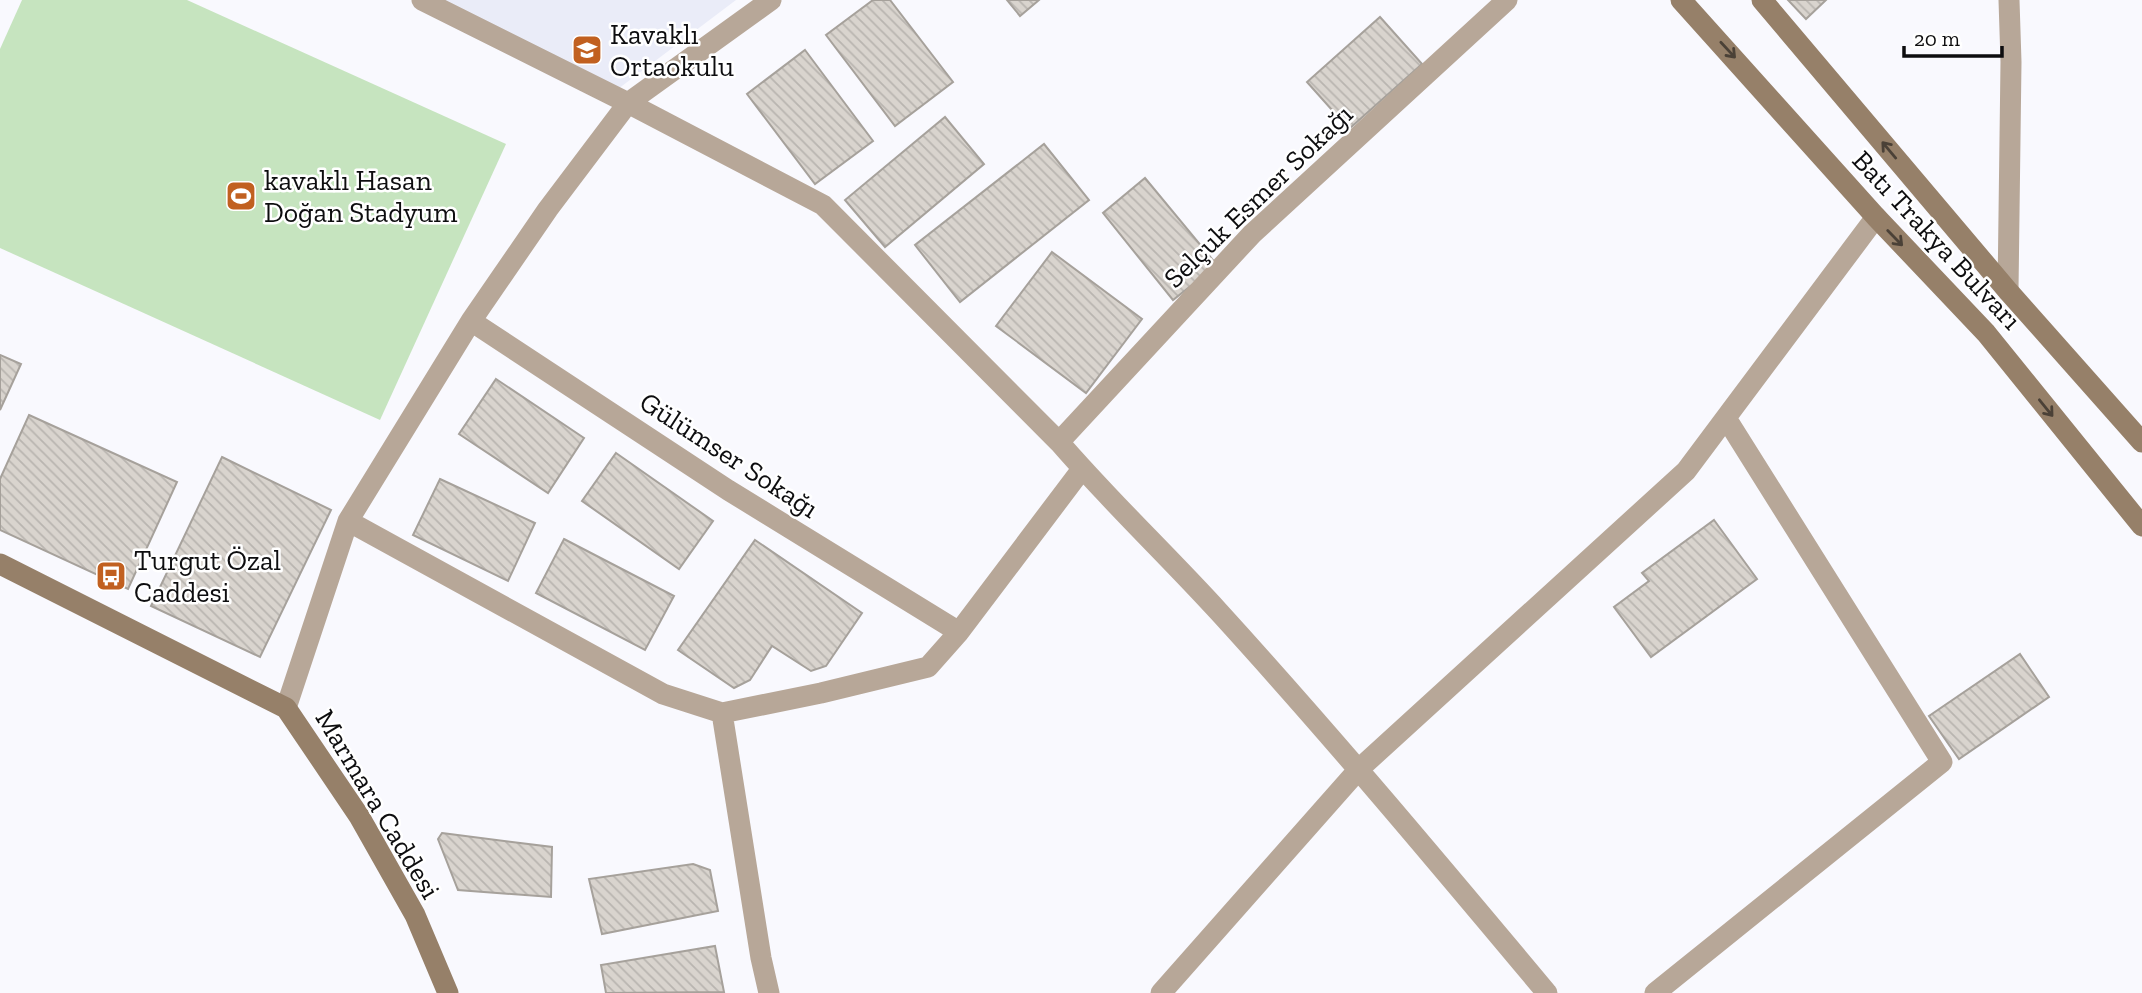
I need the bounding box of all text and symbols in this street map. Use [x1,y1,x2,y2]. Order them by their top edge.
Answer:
scale bar [1904,14,2002,58]
place label: Kavaklı Ortaokulu [610,18,734,83]
text: 20 m [1914,26,1960,51]
school or university icon: Kavaklı Ortaokulu [570,33,604,67]
one-way arrow [1719,41,1736,58]
street label: Selçuk Esmer Sokağı [1157,97,1359,294]
one-way arrow [1881,141,1897,159]
street label: Batı Trakya Bulvarı [1846,144,2028,336]
place label: kavaklı Hasan Doğan Stadyum [264,164,457,229]
sports icon: kavaklı Hasan Doğan Stadyum [224,179,258,213]
one-way arrow [1887,229,1904,246]
street label: Gülümser Sokağı [634,385,825,525]
one-way arrow [2039,398,2054,416]
place label: Turgut Özal Caddesi [134,544,281,609]
bus stop icon: Turgut Özal Caddesi [94,559,128,593]
street label: Marmara Caddesi [309,704,447,905]

